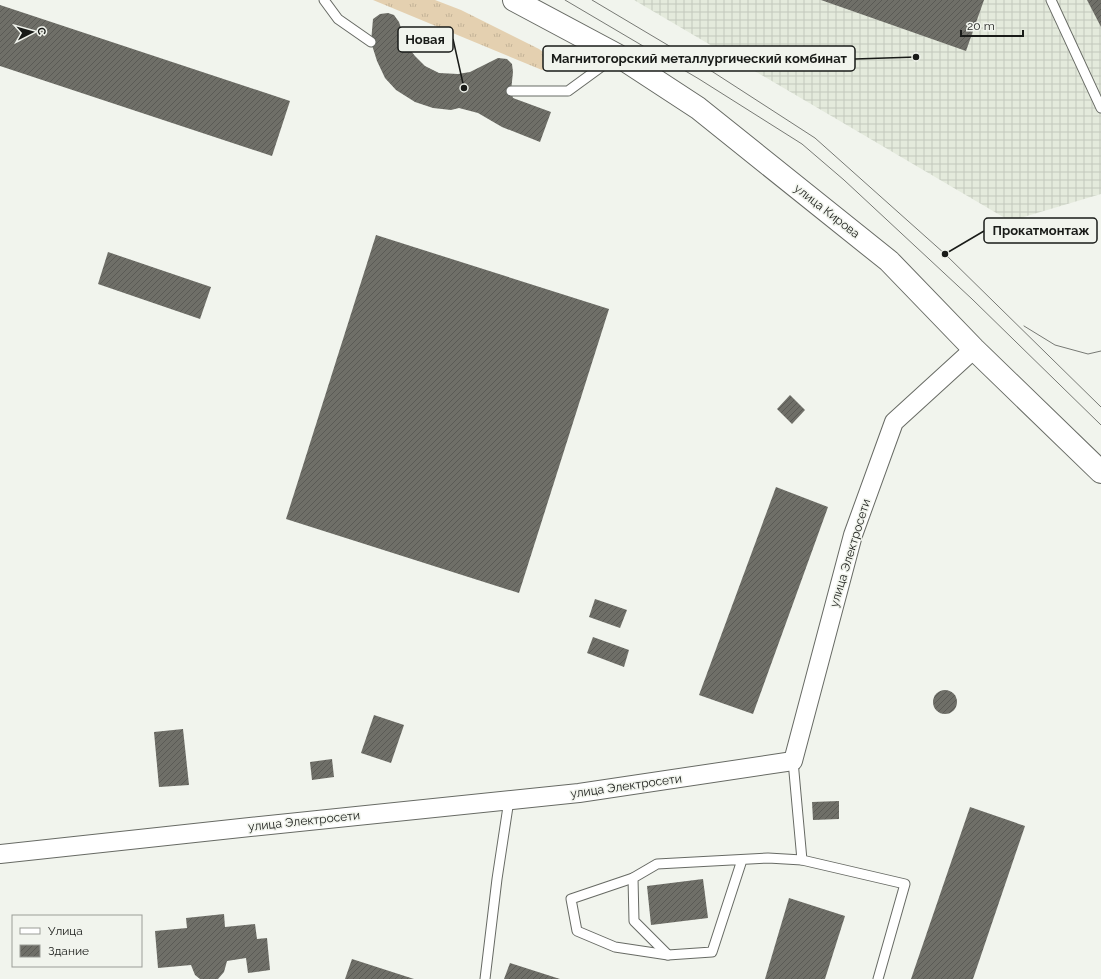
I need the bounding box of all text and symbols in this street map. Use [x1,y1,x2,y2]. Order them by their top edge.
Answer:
north arrow [12,12,52,52]
scale bar [961,12,1023,38]
text: 20 m [967,19,995,33]
text: С [35,27,48,36]
callout: Новая [398,27,453,52]
text: Новая [405,32,445,47]
callout: Магнитогорский металлургический комбинат [543,46,855,71]
text: Магнитогорский металлургический комбинат [551,51,848,66]
street label: улица Кирова [791,181,863,241]
callout: Прокатмонтаж [984,218,1097,243]
text: Прокатмонтаж [993,223,1090,238]
street label: улица Электросети [827,497,873,609]
street label: улица Электросети [569,771,683,801]
street label: улица Электросети [247,808,361,834]
legend [12,915,142,967]
text: Улица [48,924,83,938]
text: Здание [48,944,89,958]

